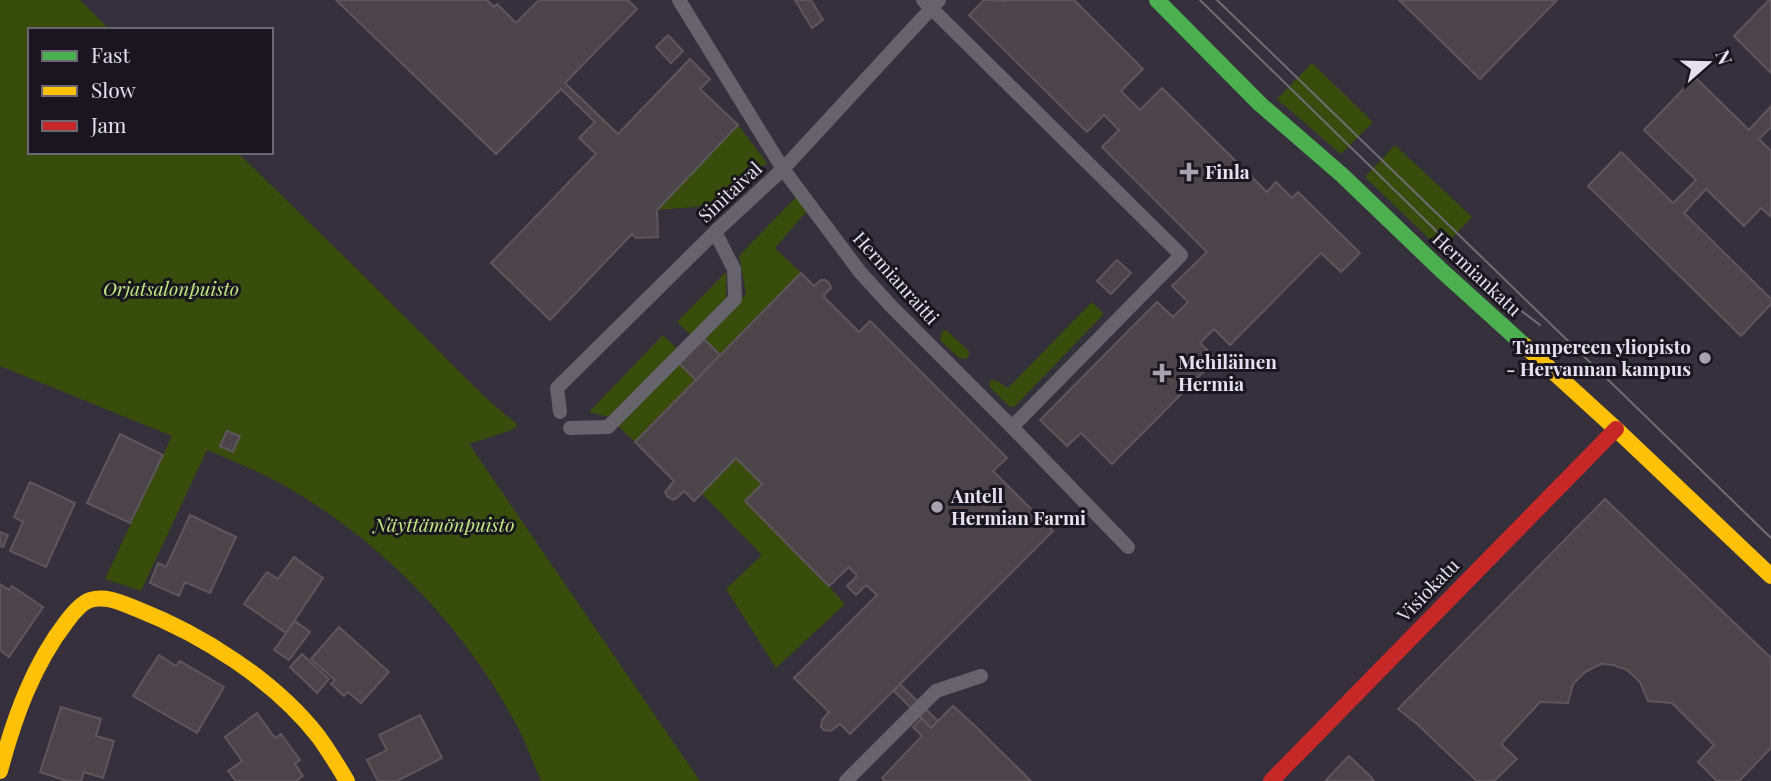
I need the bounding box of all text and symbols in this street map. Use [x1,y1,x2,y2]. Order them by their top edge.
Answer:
legend [28,28,273,154]
north arrow [1673,28,1743,98]
text: Fast [91,40,130,68]
text: N [1710,46,1740,68]
text: Slow [91,75,136,103]
text: Jam [90,110,127,138]
street label: Sinitaival [692,155,767,228]
place label: Finla [1205,158,1250,184]
marker: Finla [1179,162,1199,182]
street label: Hermianraitti [848,225,946,330]
street label: Hermiankatu [1428,225,1528,321]
park label: Orjatsalonpuisto [103,275,239,301]
place label: Tampereen yliopisto - Hervannan kampus [1506,333,1691,381]
place label: Mehiläinen Hermia [1178,348,1277,396]
marker: Tampereen yliopisto - Hervannan kampus [1697,350,1713,366]
marker: Mehiläinen Hermia [1152,363,1172,383]
place label: Antell Hermian Farmi [950,482,1086,530]
marker: Antell Hermian Farmi [929,499,945,515]
park label: Näyttämönpuisto [372,511,514,537]
street label: Visiokatu [1390,552,1464,627]

